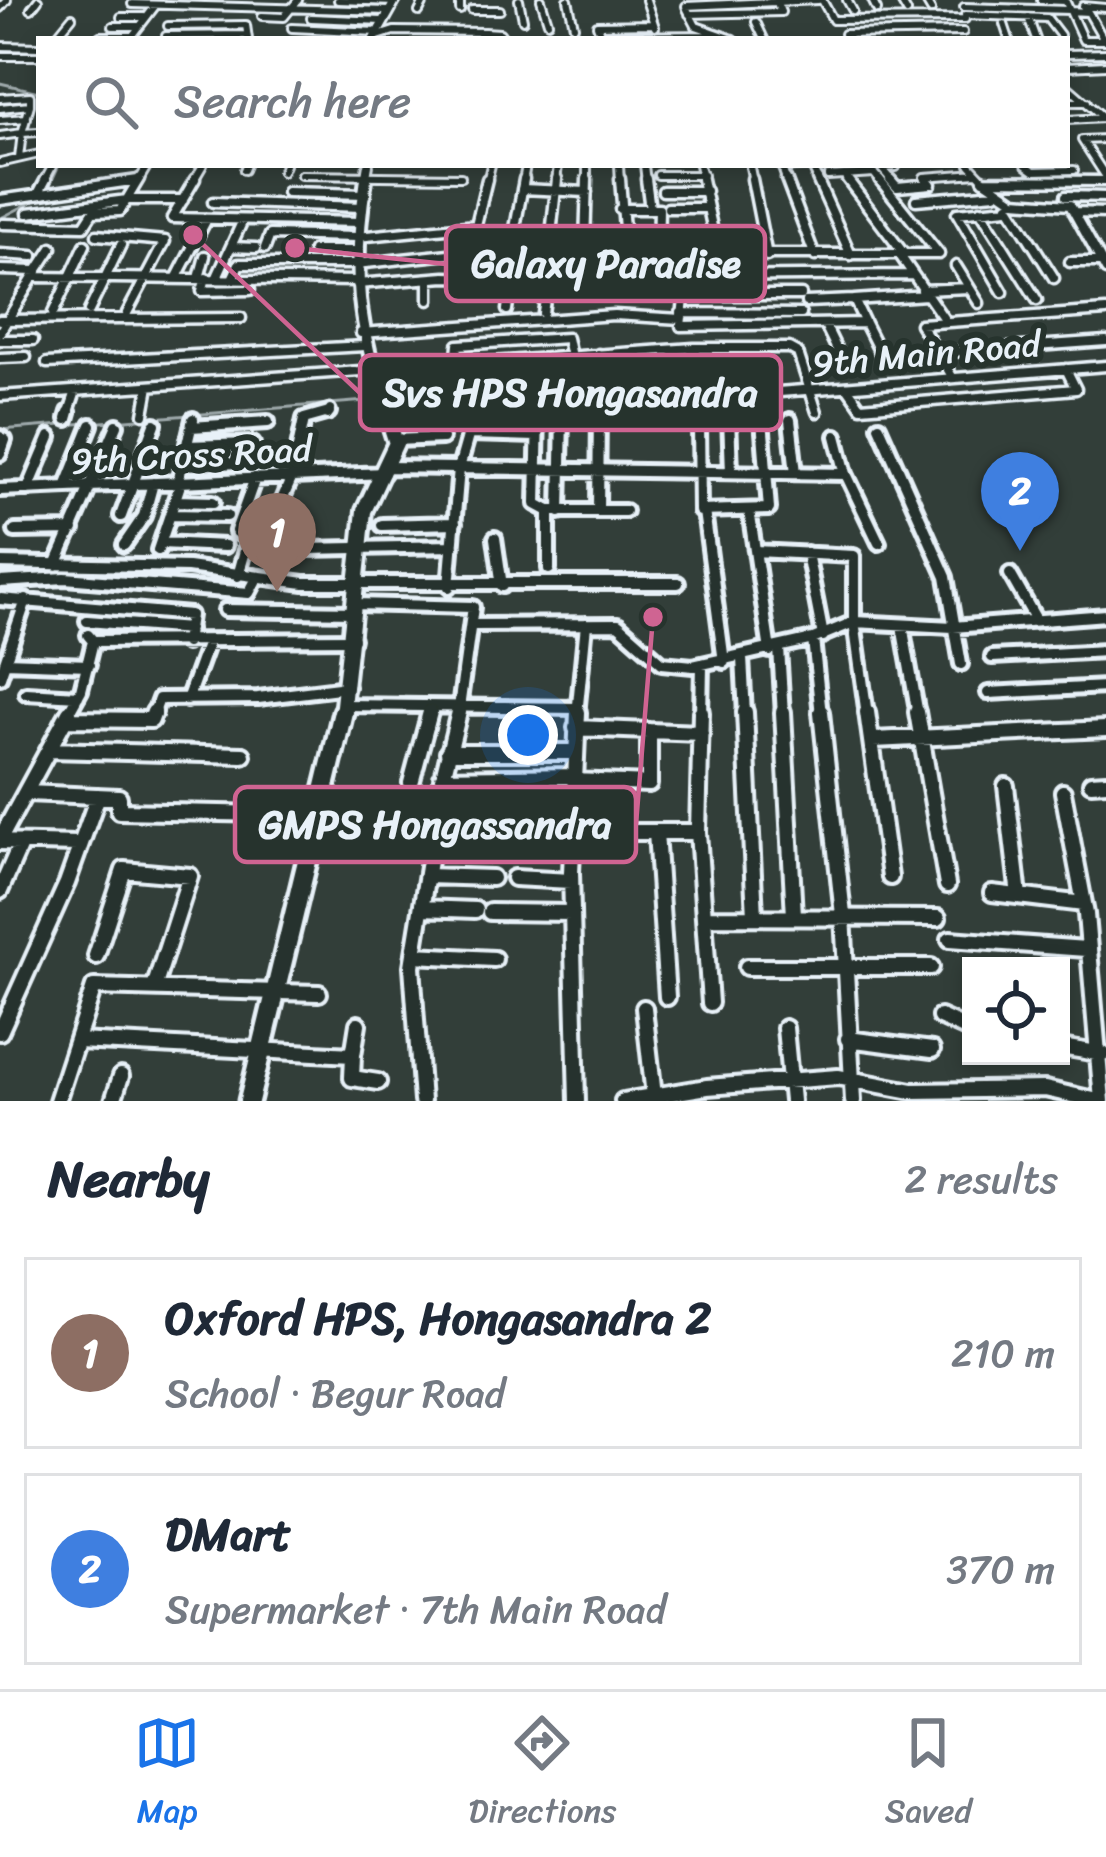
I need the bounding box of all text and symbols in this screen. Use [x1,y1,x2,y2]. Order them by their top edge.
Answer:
search box [36,36,1070,168]
text: Search here [174,62,411,142]
icon: search [78,69,144,135]
callout: Galaxy Paradise [446,226,765,301]
text: Galaxy Paradise [471,229,741,298]
street label: 9th Main Road [809,312,1046,396]
callout: Svs HPS Hongasandra [360,355,781,430]
text: Svs HPS Hongasandra [381,358,758,427]
street label: 9th Cross Road [69,417,315,493]
pin: 2 [981,452,1059,551]
pin: 1 [238,493,316,592]
your location [498,705,558,765]
callout: GMPS Hongassandra [235,787,636,862]
text: GMPS Hongassandra [259,790,612,859]
map controls [962,957,1070,1065]
button: locate [962,957,1070,1065]
text: Nearby [48,1134,209,1224]
text: 2 results [904,1145,1058,1214]
text: Oxford HPS, Hongasandra 2 [165,1279,712,1359]
text: 1 [82,1319,98,1388]
text: 210 m [951,1319,1055,1388]
text: School · Begur Road [165,1359,505,1428]
text: DMart [165,1495,291,1575]
text: 2 [79,1535,101,1604]
text: 370 m [947,1535,1055,1604]
text: Supermarket · 7th Main Road [165,1575,666,1644]
tab: Map [134,1710,200,1840]
tab: Directions [469,1710,616,1840]
tab: Saved [885,1710,972,1840]

